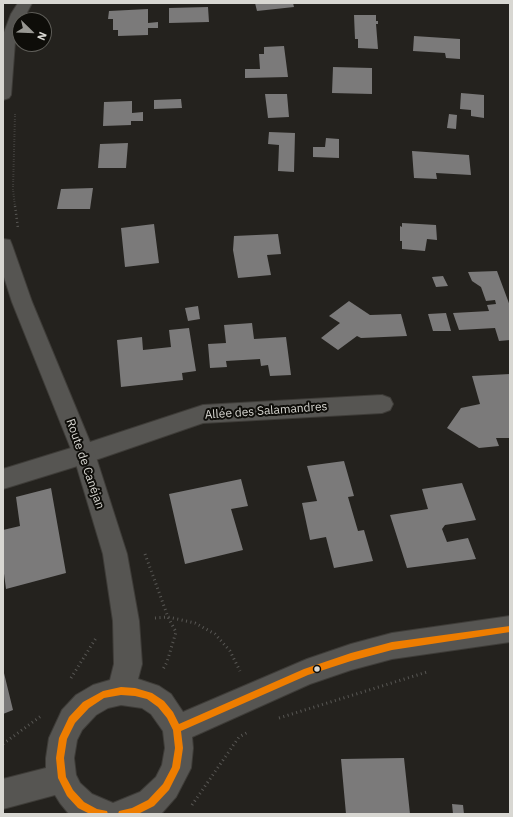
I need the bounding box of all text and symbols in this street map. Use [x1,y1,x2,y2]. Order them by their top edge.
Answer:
north arrow [12,12,52,52]
text: N [34,30,50,43]
street label: Allée des Salamandres [204,400,328,422]
street label: Route de Canéjan [63,417,107,511]
unlabelled marker [312,664,322,674]

